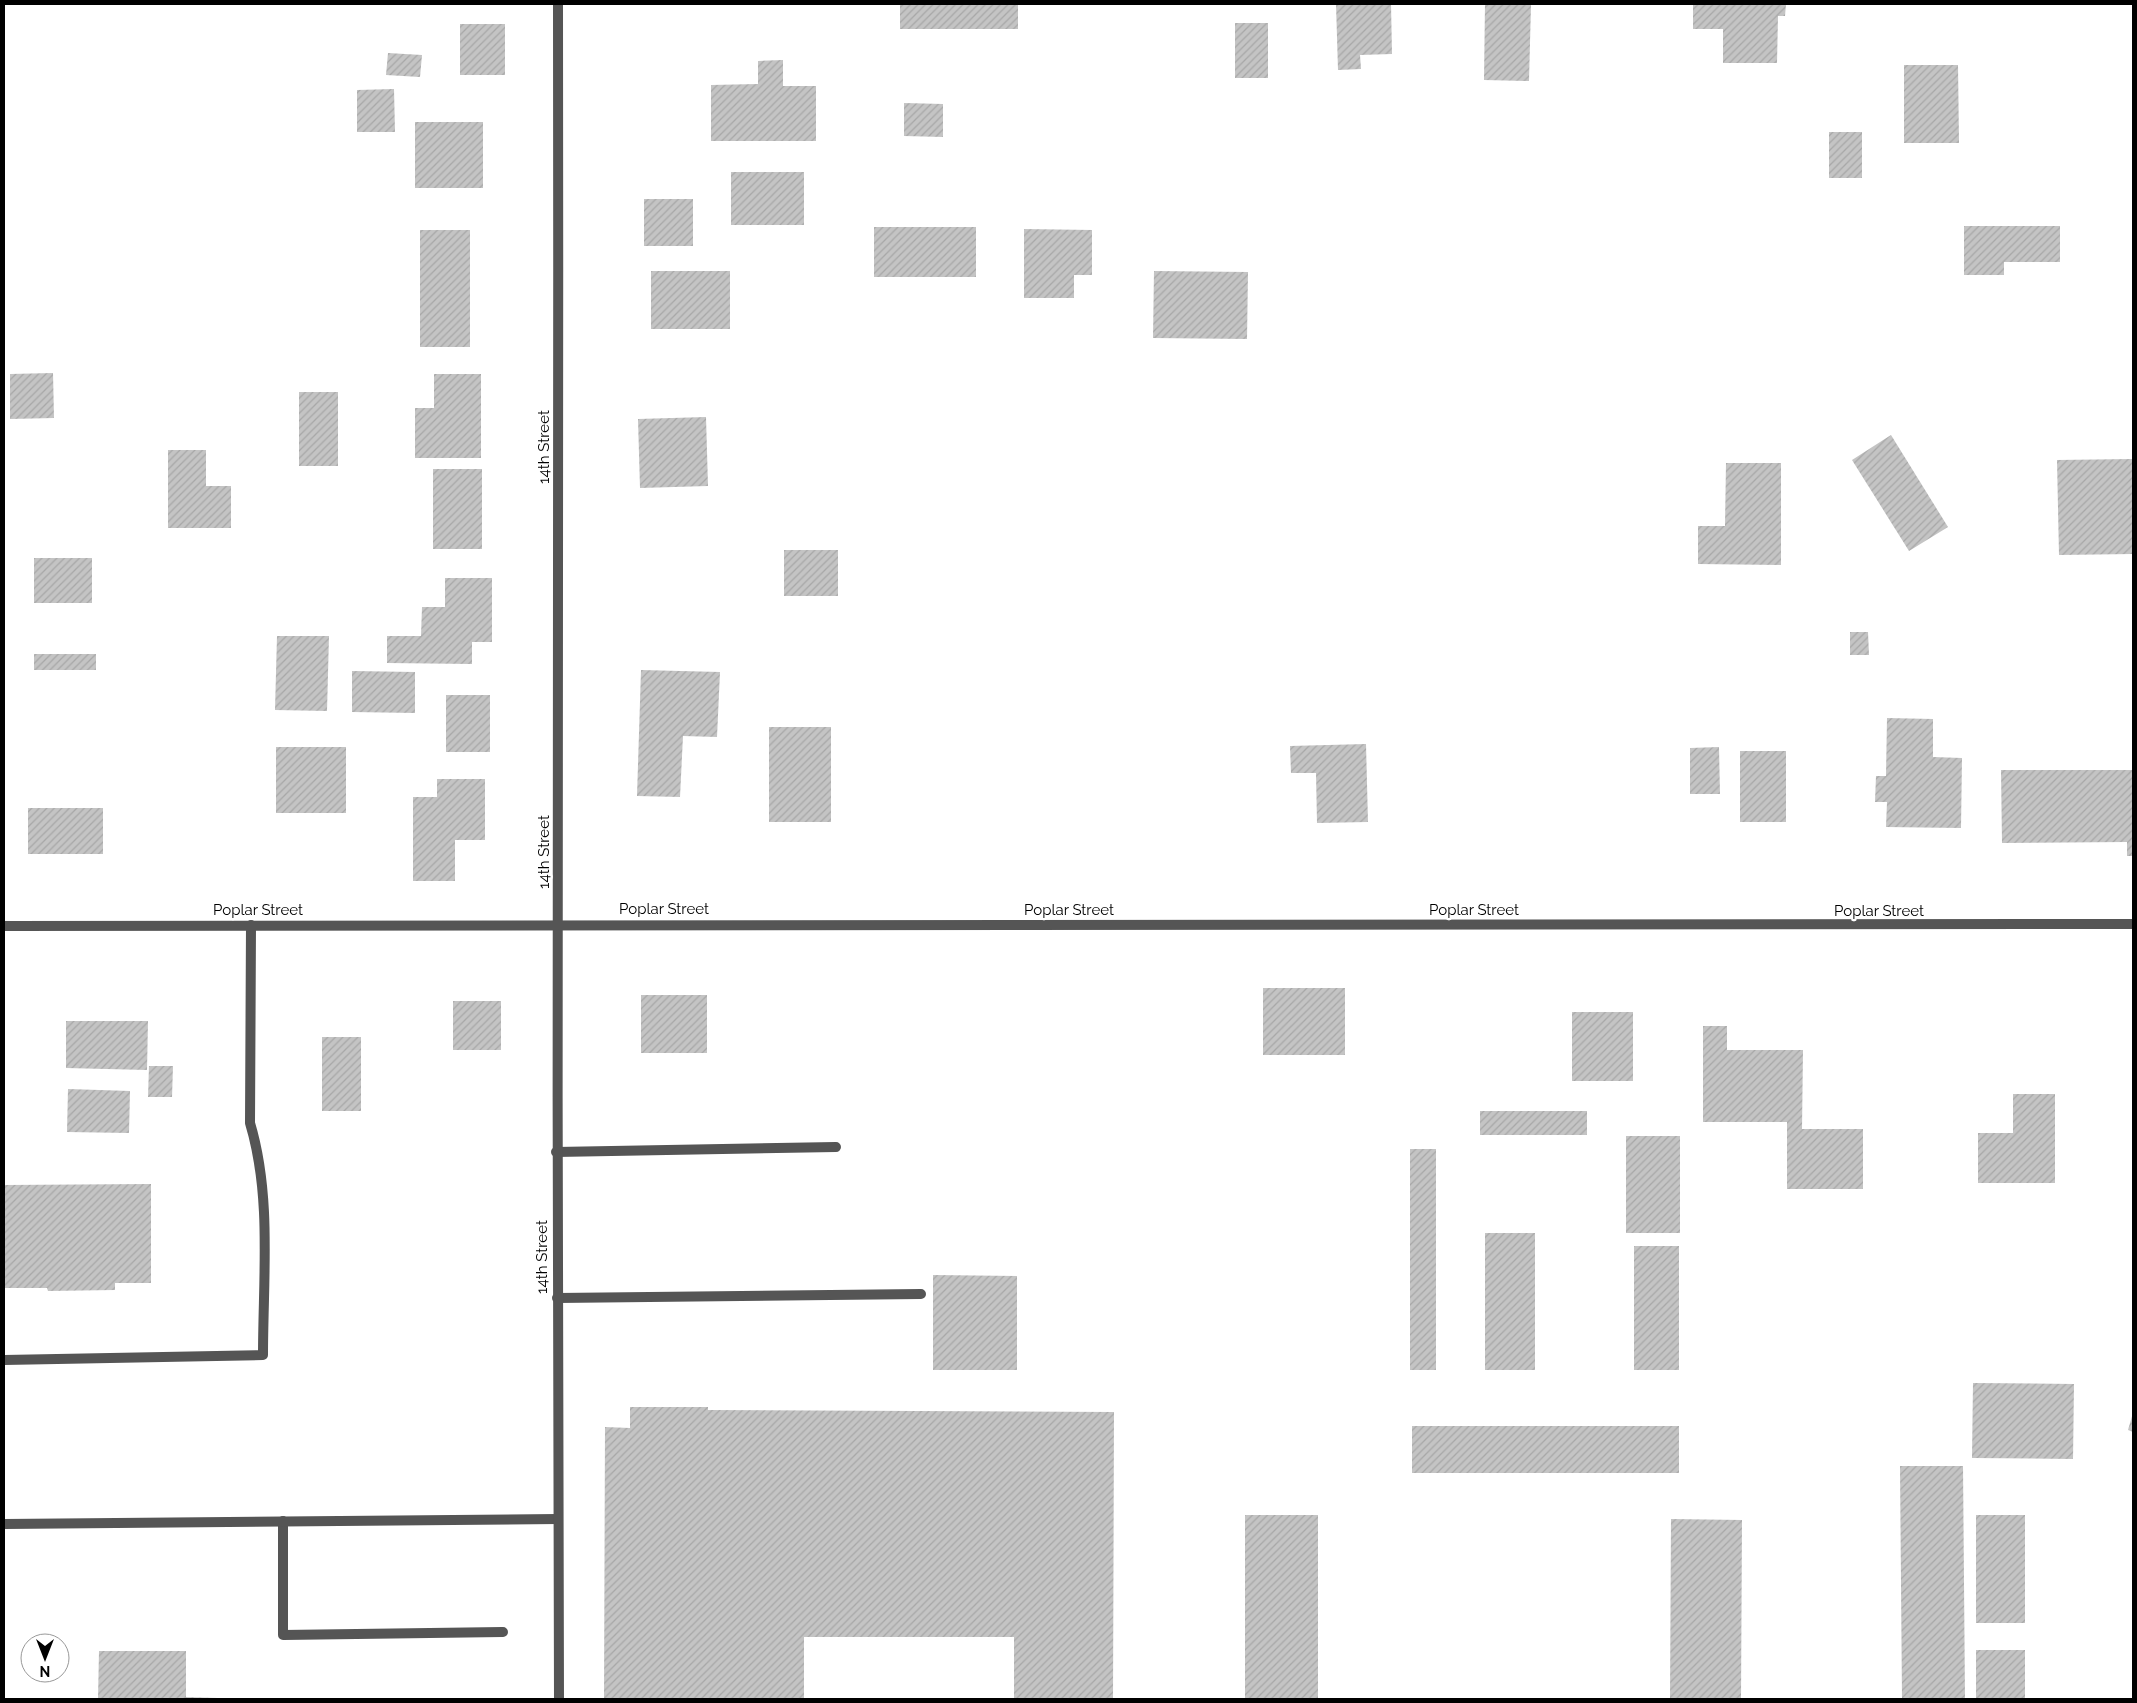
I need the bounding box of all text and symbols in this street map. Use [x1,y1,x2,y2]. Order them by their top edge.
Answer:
street label: 14th Street [535,410,553,484]
street label: 14th Street [535,815,553,889]
street label: Poplar Street [619,900,709,918]
street label: Poplar Street [213,901,303,919]
street label: Poplar Street [1024,901,1114,919]
street label: Poplar Street [1429,901,1519,919]
street label: Poplar Street [1834,902,1924,920]
street label: 14th Street [533,1220,551,1294]
north arrow [20,1633,70,1683]
text: N [40,1663,50,1679]

